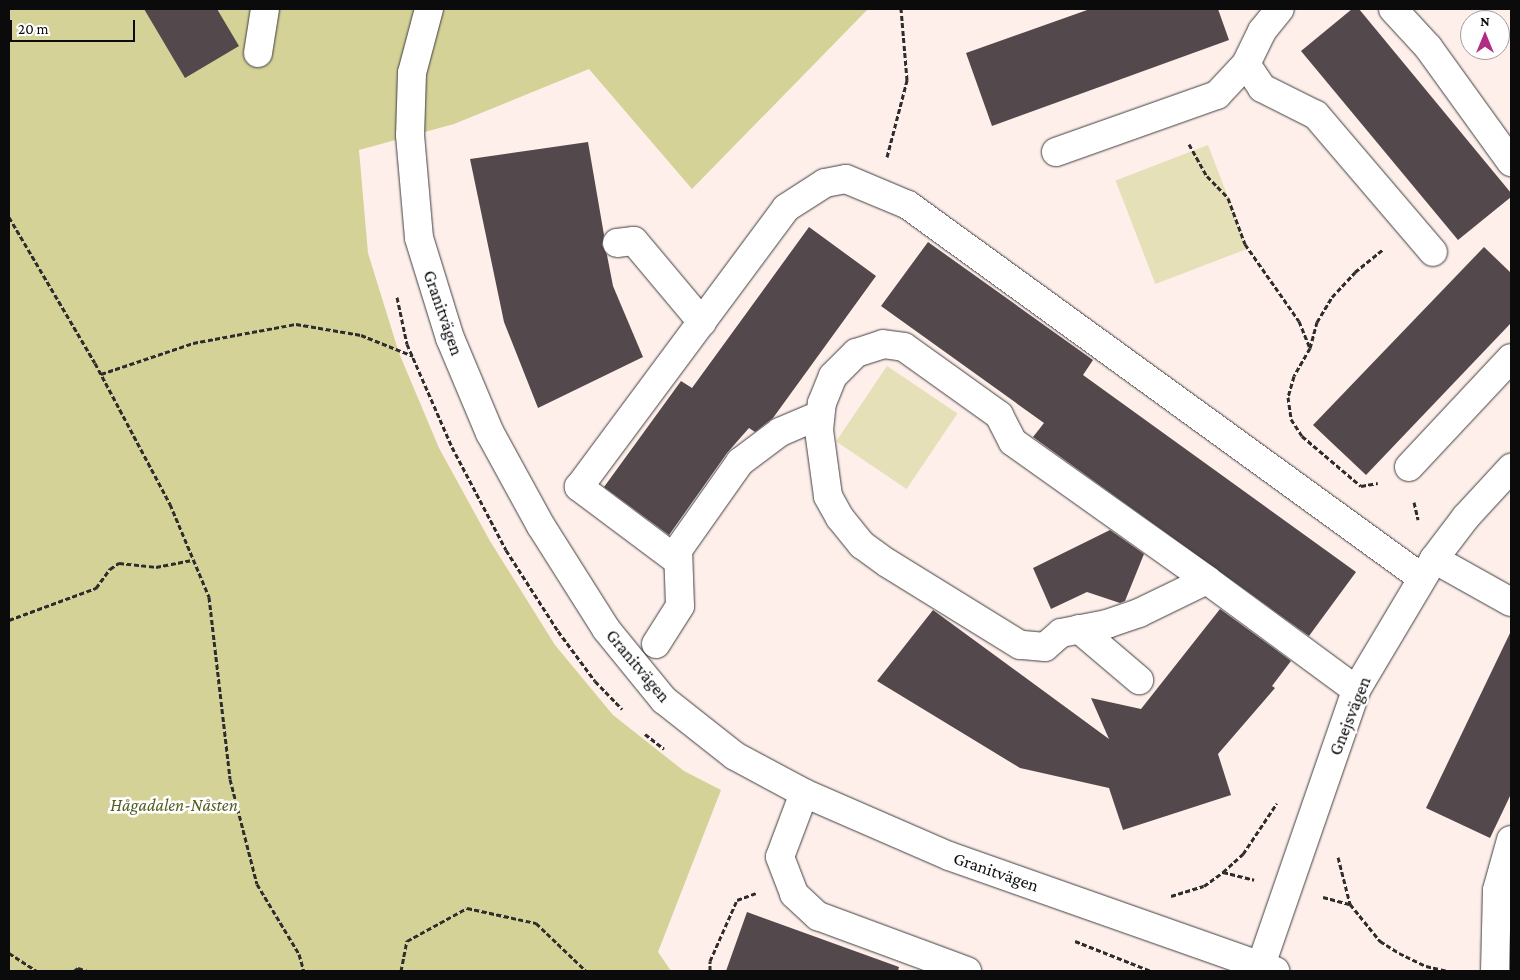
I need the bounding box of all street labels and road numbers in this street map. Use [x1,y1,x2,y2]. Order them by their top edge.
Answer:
street label: Granitvägen [418,268,468,358]
street label: Granitvägen [601,625,675,707]
street label: Gnejsvägen [1324,673,1376,759]
street label: Granitvägen [951,847,1041,897]

